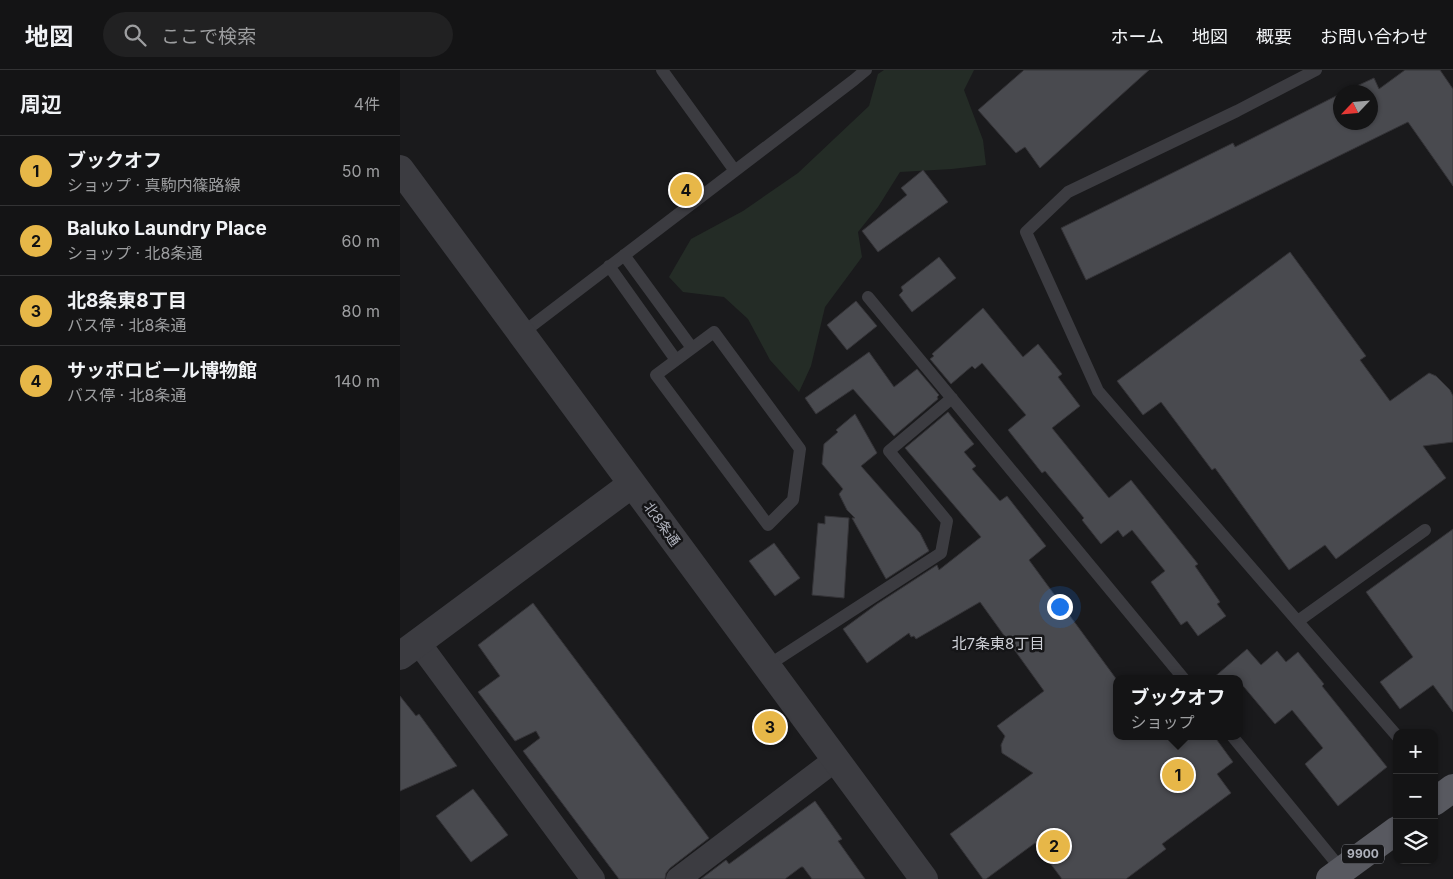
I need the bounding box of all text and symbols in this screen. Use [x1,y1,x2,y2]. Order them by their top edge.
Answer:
search box [103,12,453,57]
icon: search [121,21,149,49]
text: 地図 [25,22,73,51]
text: ここで検索 [161,25,256,48]
text: ホーム [1111,26,1164,47]
text: 地図 [1192,26,1228,47]
text: 概要 [1256,26,1292,47]
text: お問い合わせ [1320,26,1428,47]
north arrow [1333,85,1378,130]
text: 周辺 [20,92,62,117]
text: 4件 [354,94,380,114]
text: ブックオフ [67,149,162,172]
text: 1 [33,161,39,181]
text: 50 m [342,161,380,181]
pin: 4 [670,171,702,209]
text: ショップ · 真駒内篠路線 [67,175,241,195]
text: Baluko Laundry Place [67,217,267,240]
text: 2 [31,231,41,251]
text: 60 m [341,231,380,251]
text: ショップ · 北8条通 [67,243,203,263]
text: 北8条東8丁目 [67,289,187,312]
text: 3 [31,301,41,321]
text: 80 m [341,301,380,321]
text: バス停 · 北8条通 [67,315,187,335]
text: サッポロビール博物館 [67,359,257,382]
text: 4 [31,371,41,391]
text: 140 m [335,371,380,391]
text: バス停 · 北8条通 [67,385,187,405]
street label: 北8条通 [641,498,684,549]
your location [1047,594,1073,620]
district label: 北7条東8丁目 [952,634,1044,653]
popup [1113,675,1243,740]
text: ブックオフ [1130,686,1226,709]
pin: 3 [754,708,786,746]
text: ショップ [1130,712,1195,732]
map controls [1393,729,1438,864]
button: + [1393,729,1438,774]
pin: 1 [1162,756,1194,794]
button: − [1393,774,1438,819]
button: layers [1393,819,1438,864]
pin: 2 [1038,827,1070,865]
road number: 9900 [1342,844,1384,864]

